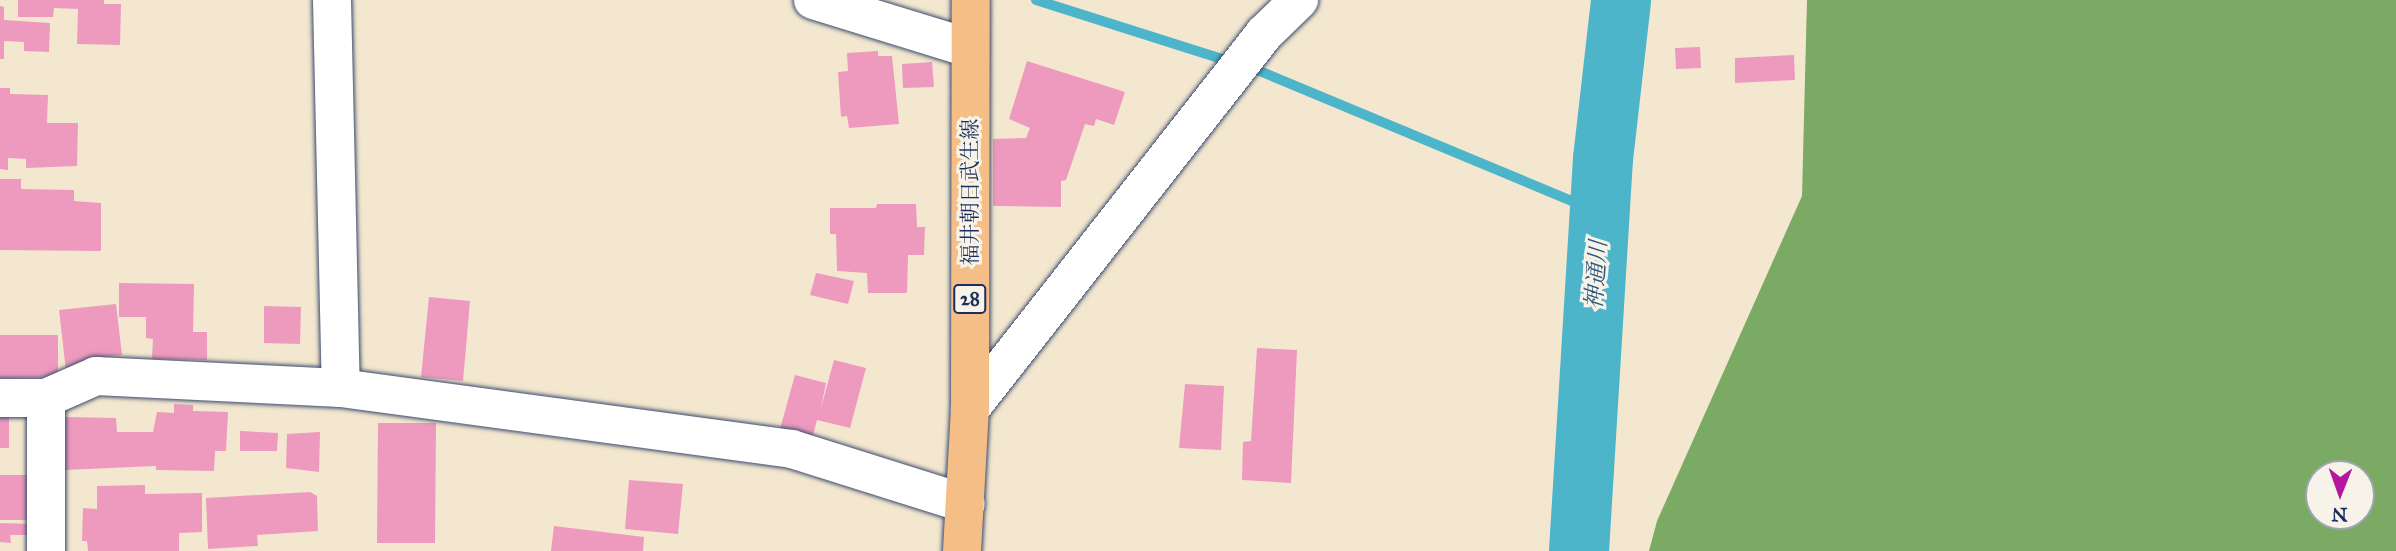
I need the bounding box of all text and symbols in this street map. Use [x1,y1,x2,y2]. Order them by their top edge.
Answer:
street label: 福井朝日武生線 [957,119,983,265]
water label: 神通川 [1580,240,1612,310]
road number: 28 [953,284,988,314]
north arrow [2305,460,2375,530]
text: N [2331,503,2348,526]

